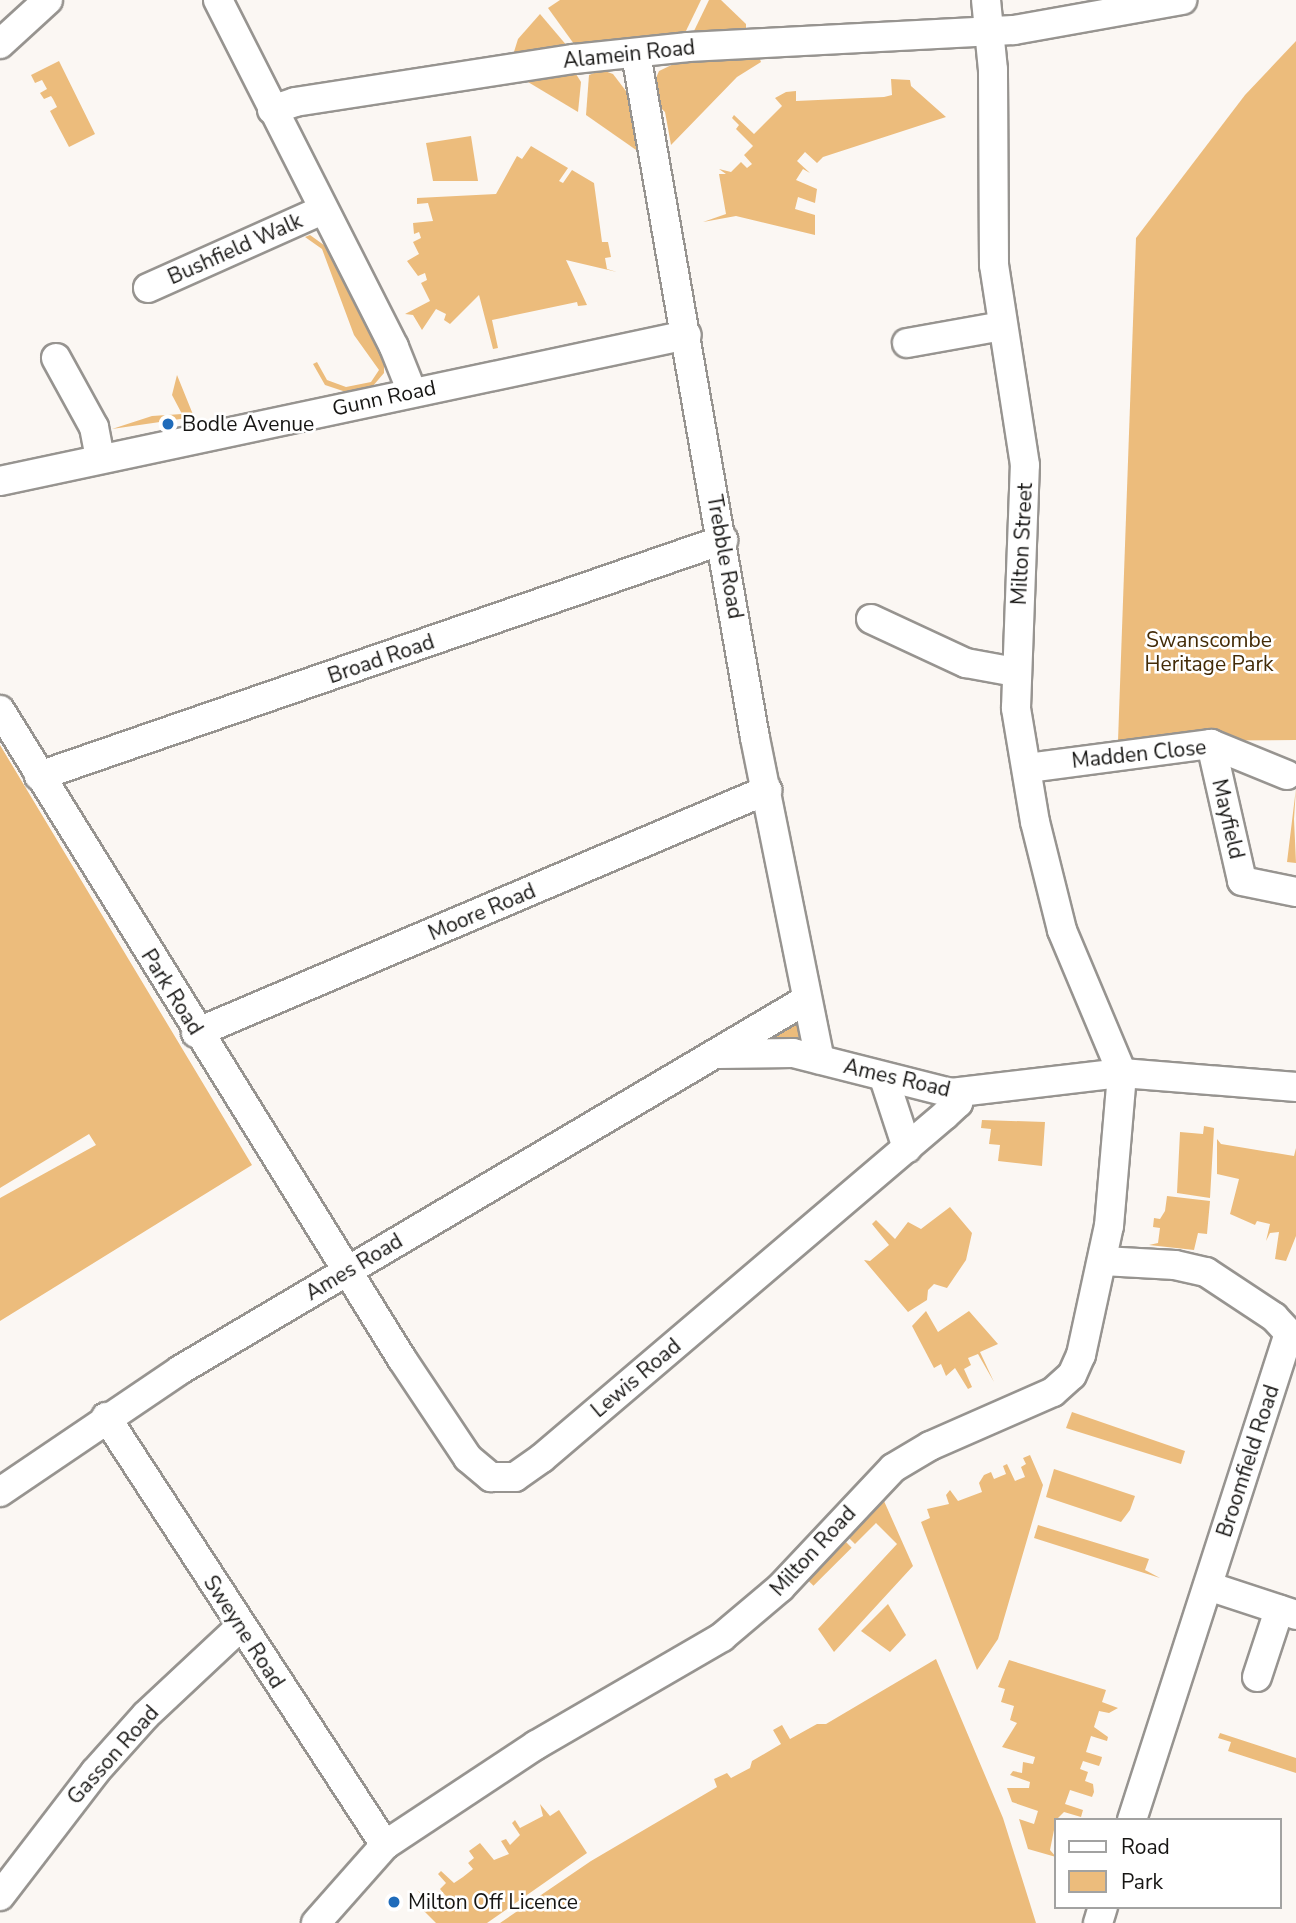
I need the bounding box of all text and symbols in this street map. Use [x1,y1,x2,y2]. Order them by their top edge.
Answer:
street label: Alamein Road [562,35,696,73]
street label: Bushfield Walk [164,208,306,290]
street label: Gunn Road [330,375,438,421]
place label: Bodle Avenue [182,411,314,437]
marker: Bodle Avenue [160,416,176,432]
street label: Milton Street [1006,482,1038,606]
street label: Trebble Road [702,493,748,621]
park label: Swanscombe Heritage Park [1145,627,1273,677]
street label: Broad Road [324,629,438,689]
street label: Madden Close [1070,734,1208,774]
street label: Mayfield [1207,777,1249,861]
street label: Moore Road [425,878,539,946]
street label: Park Road [136,945,208,1039]
street label: Ames Road [841,1053,953,1103]
street label: Ames Road [301,1228,407,1306]
street label: Lewis Road [586,1333,686,1423]
street label: Broomfield Road [1212,1382,1284,1540]
street label: Milton Road [765,1501,861,1601]
street label: Sweyne Road [198,1571,290,1693]
street label: Gasson Road [62,1700,164,1810]
legend [1054,1818,1282,1909]
text: Road [1121,1833,1170,1861]
text: Park [1121,1868,1163,1896]
place label: Milton Off Licence [408,1889,578,1915]
marker: Milton Off Licence [386,1894,402,1910]

